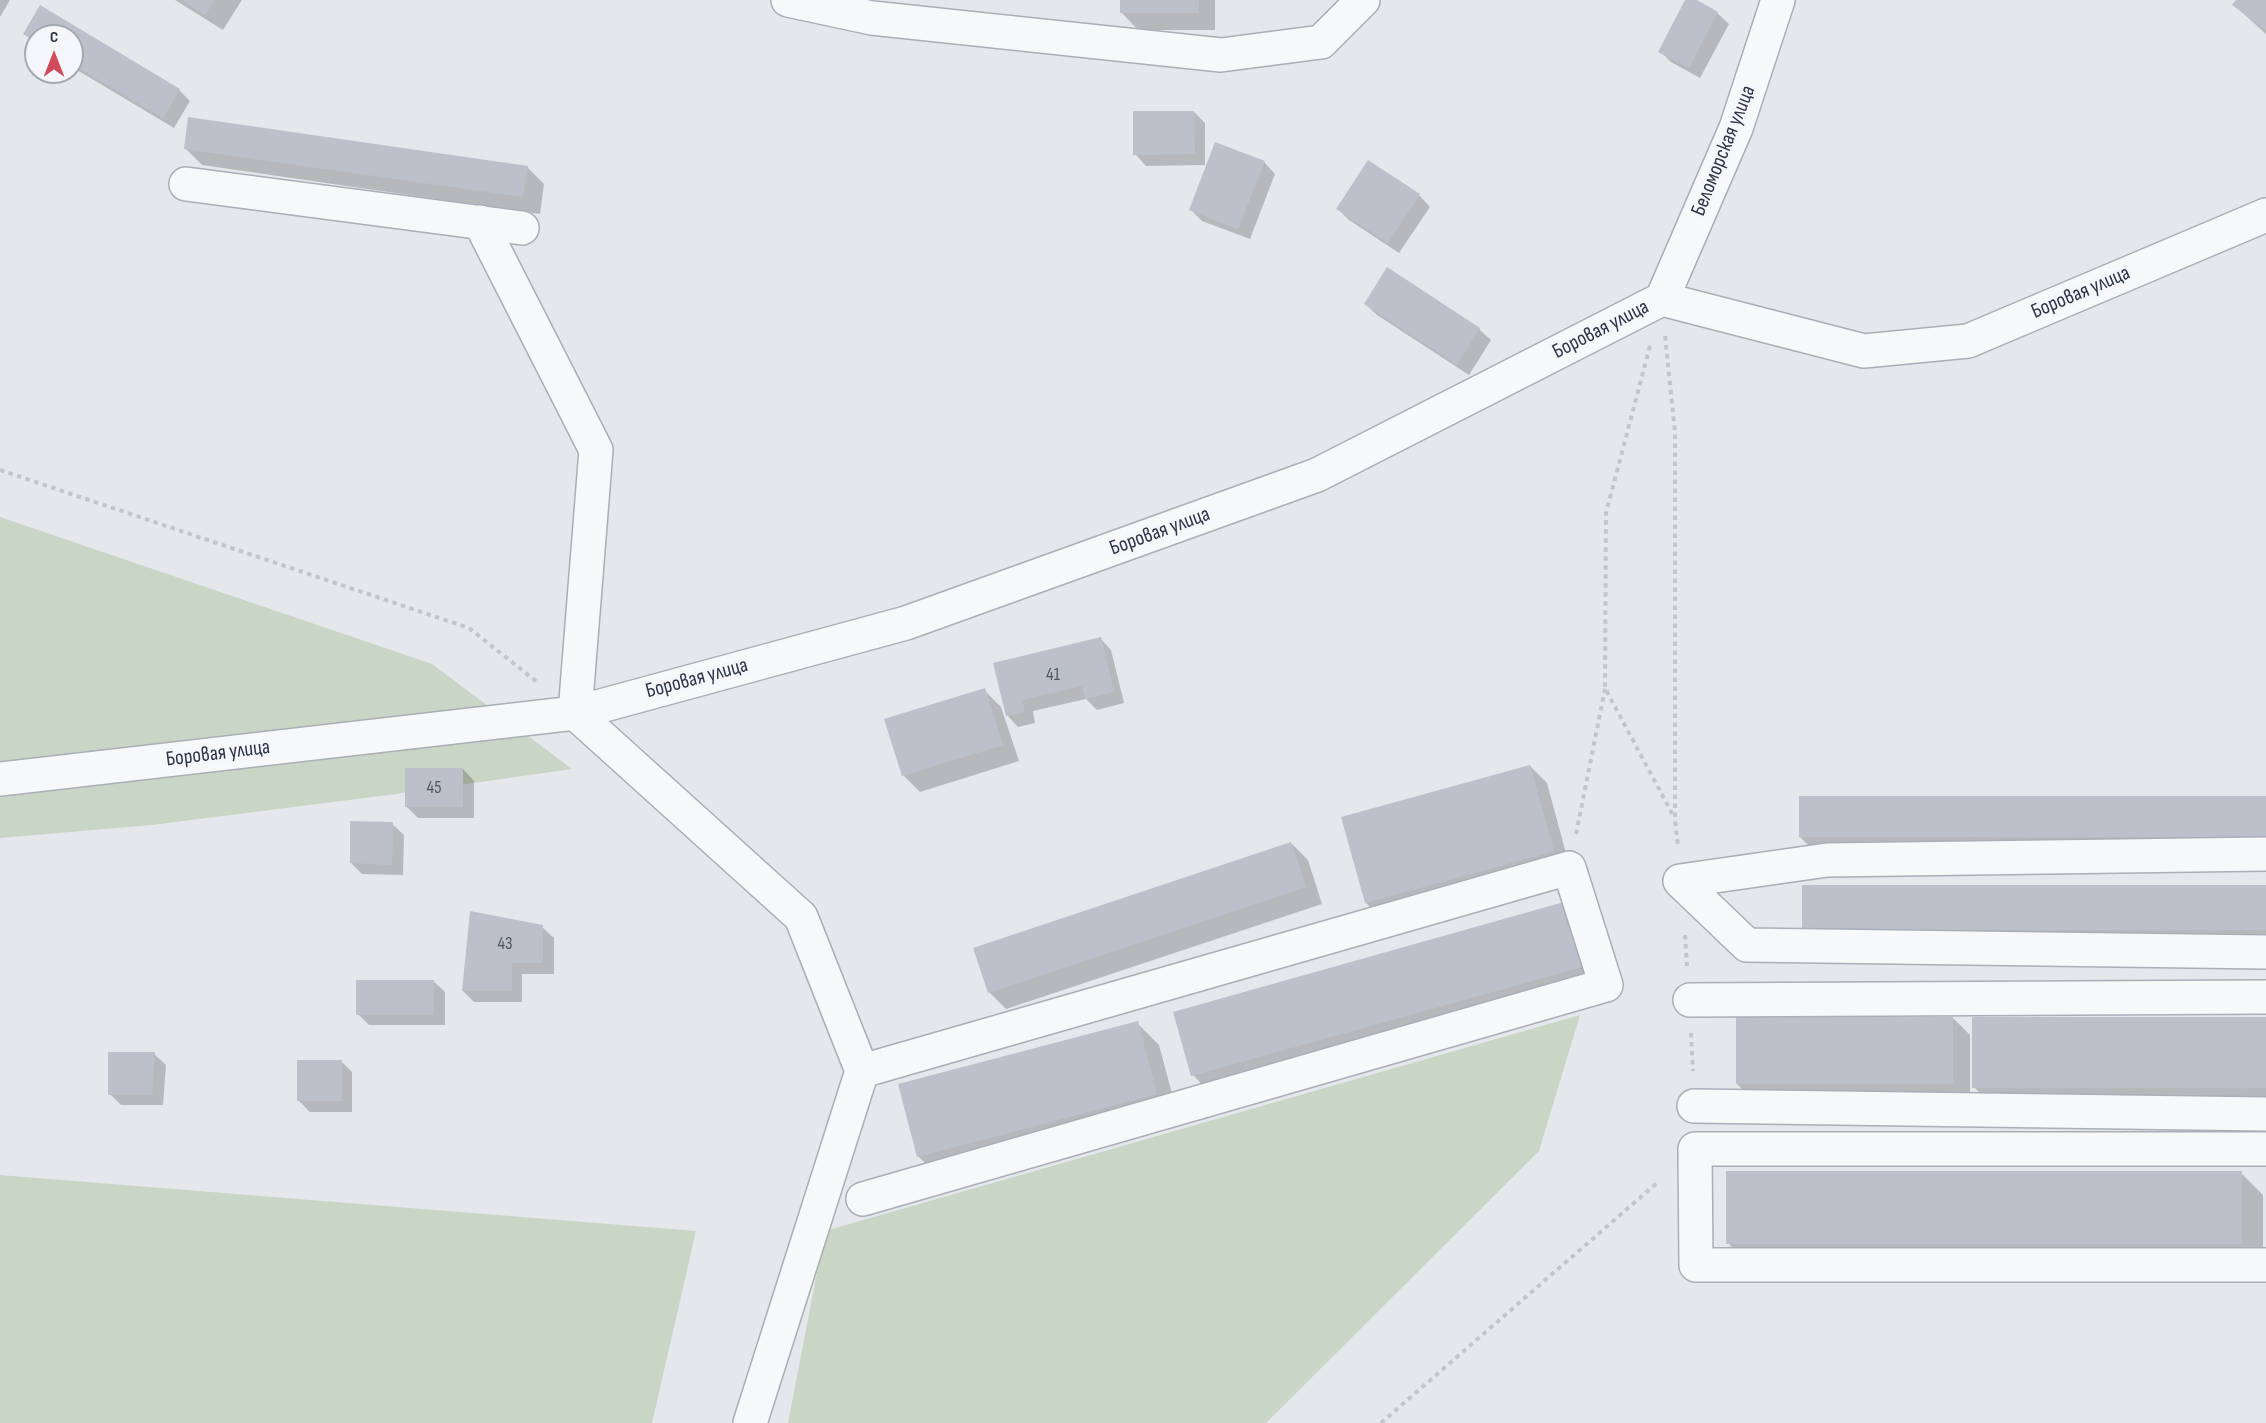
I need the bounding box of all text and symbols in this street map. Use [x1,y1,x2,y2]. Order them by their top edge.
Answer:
north arrow [24,24,84,84]
text: С [50,28,58,47]
street label: Беломорская улица [1686,82,1762,220]
street label: Боровая улица [2028,261,2134,325]
street label: Боровая улица [1549,295,1653,365]
street label: Боровая улица [1106,502,1214,562]
street label: Боровая улица [643,653,751,705]
house number: 41 [1046,664,1060,686]
street label: Боровая улица [165,735,271,773]
house number: 45 [427,777,441,799]
house number: 43 [497,933,513,955]

